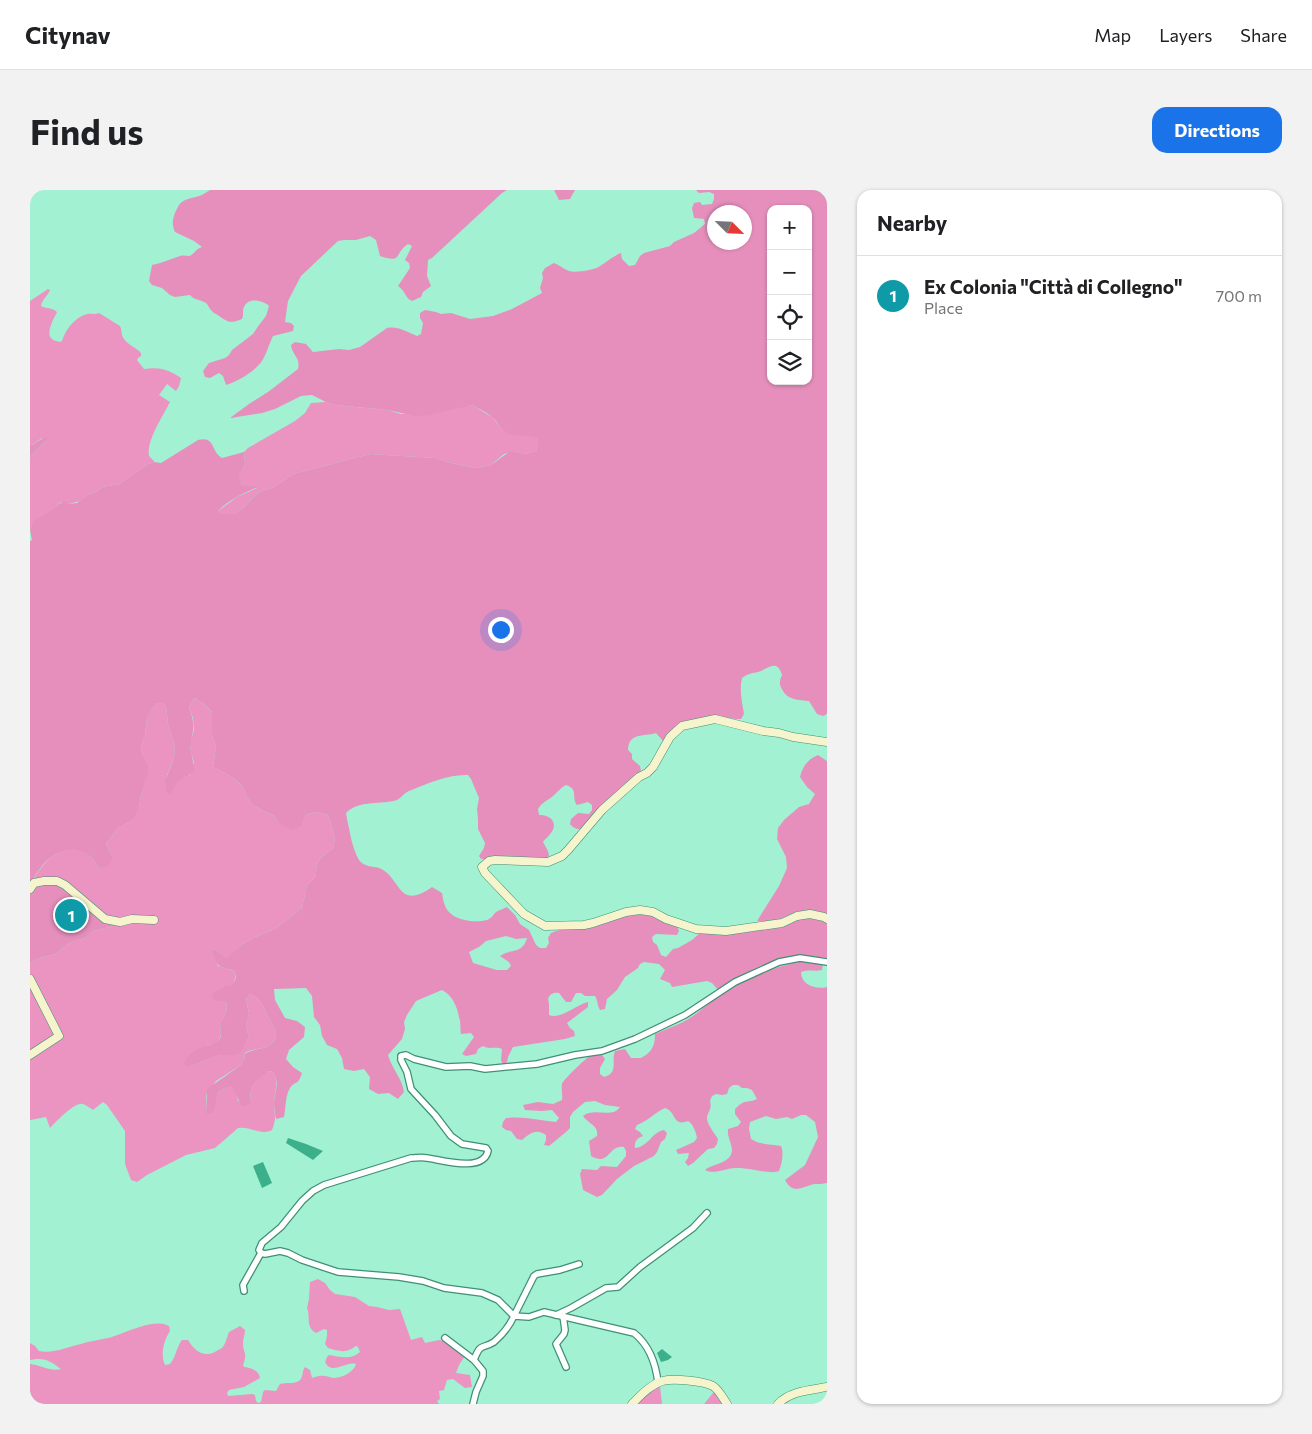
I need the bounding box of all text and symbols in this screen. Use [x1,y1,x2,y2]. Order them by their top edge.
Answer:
text: Citynav [25,20,111,49]
text: Map [1094,24,1131,46]
text: Layers [1159,24,1212,46]
text: Share [1240,24,1287,46]
button: Directions [1152,107,1282,153]
text: Find us [30,109,144,152]
north arrow [707,205,752,250]
map controls [767,205,812,385]
button: + [767,205,812,250]
text: Nearby [877,210,947,235]
button: − [767,250,812,295]
text: Ex Colonia "Città di Collegno" [924,275,1183,298]
text: 1 [889,286,897,305]
text: 700 m [1216,286,1262,305]
button: locate [767,295,812,340]
text: Place [924,298,963,317]
button: layers [767,340,812,385]
your location [488,617,514,643]
pin: 1 [55,896,87,934]

